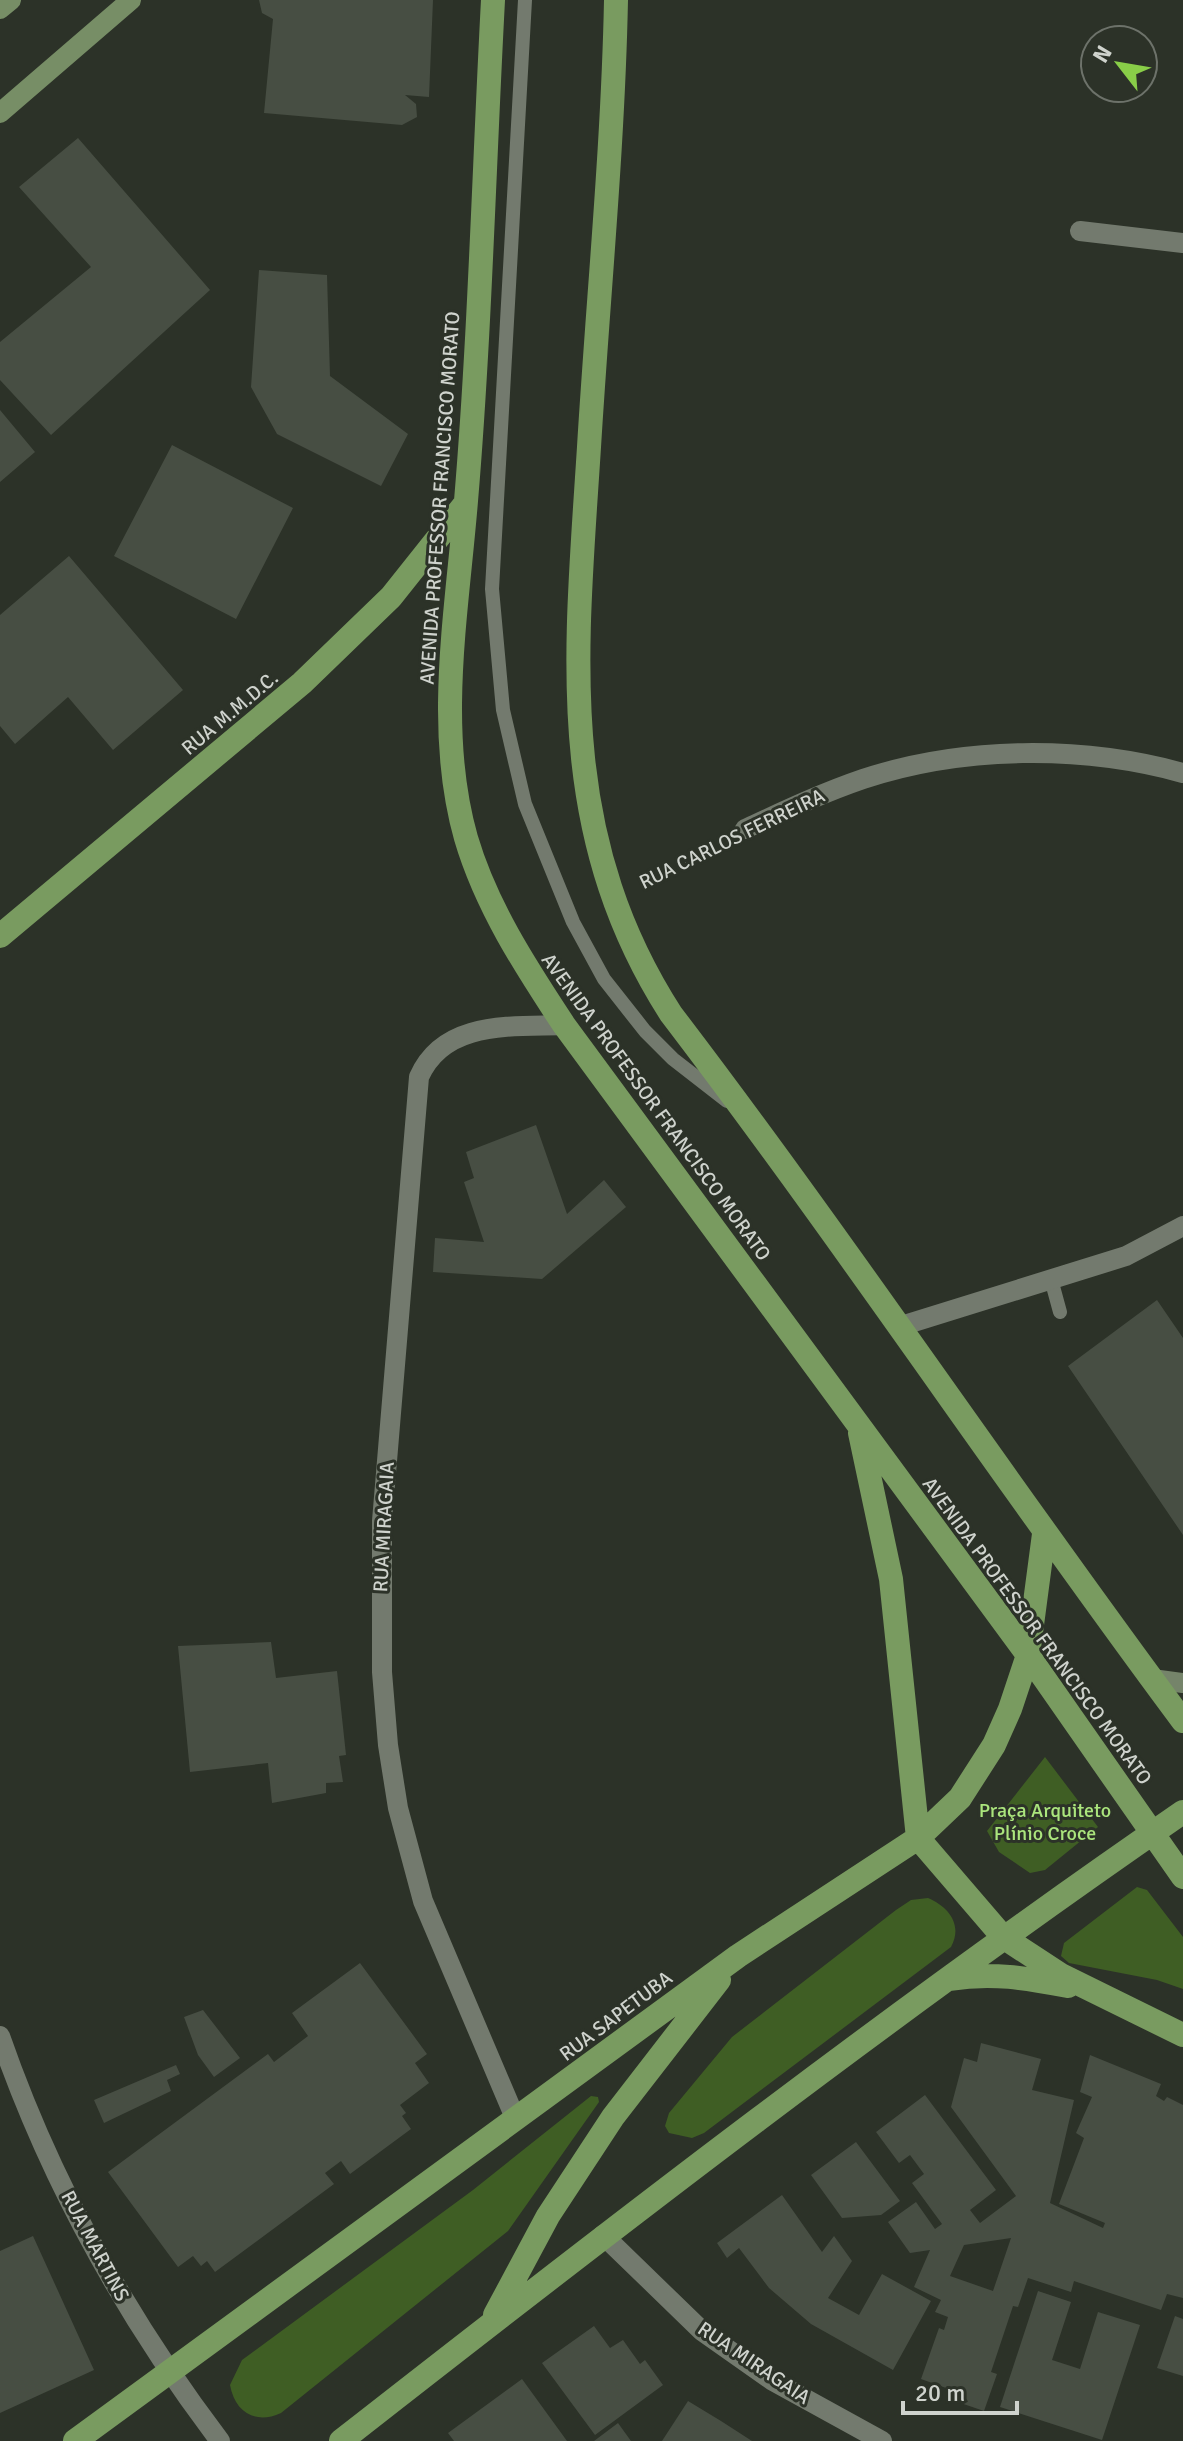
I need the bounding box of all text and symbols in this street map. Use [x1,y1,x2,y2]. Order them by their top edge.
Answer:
north arrow [1079,24,1159,104]
text: N [1087,40,1118,67]
street label: AVENIDA PROFESSOR FRANCISCO MORATO [414,311,466,685]
street label: RUA M.M.D.C. [177,665,283,761]
street label: RUA CARLOS FERREIRA [635,783,829,895]
street label: AVENIDA PROFESSOR FRANCISCO MORATO [536,948,776,1266]
street label: RUA MIRAGAIA [368,1461,400,1593]
street label: AVENIDA PROFESSOR FRANCISCO MORATO [917,1472,1157,1790]
park label: Praça Arquiteto Plínio Croce [979,1798,1111,1846]
street label: RUA SAPETUBA [555,1965,677,2067]
street label: RUA MARTINS [55,2186,135,2306]
street label: RUA MIRAGAIA [693,2316,815,2410]
scale bar [903,2365,1017,2415]
text: 20 m [915,2378,965,2408]

